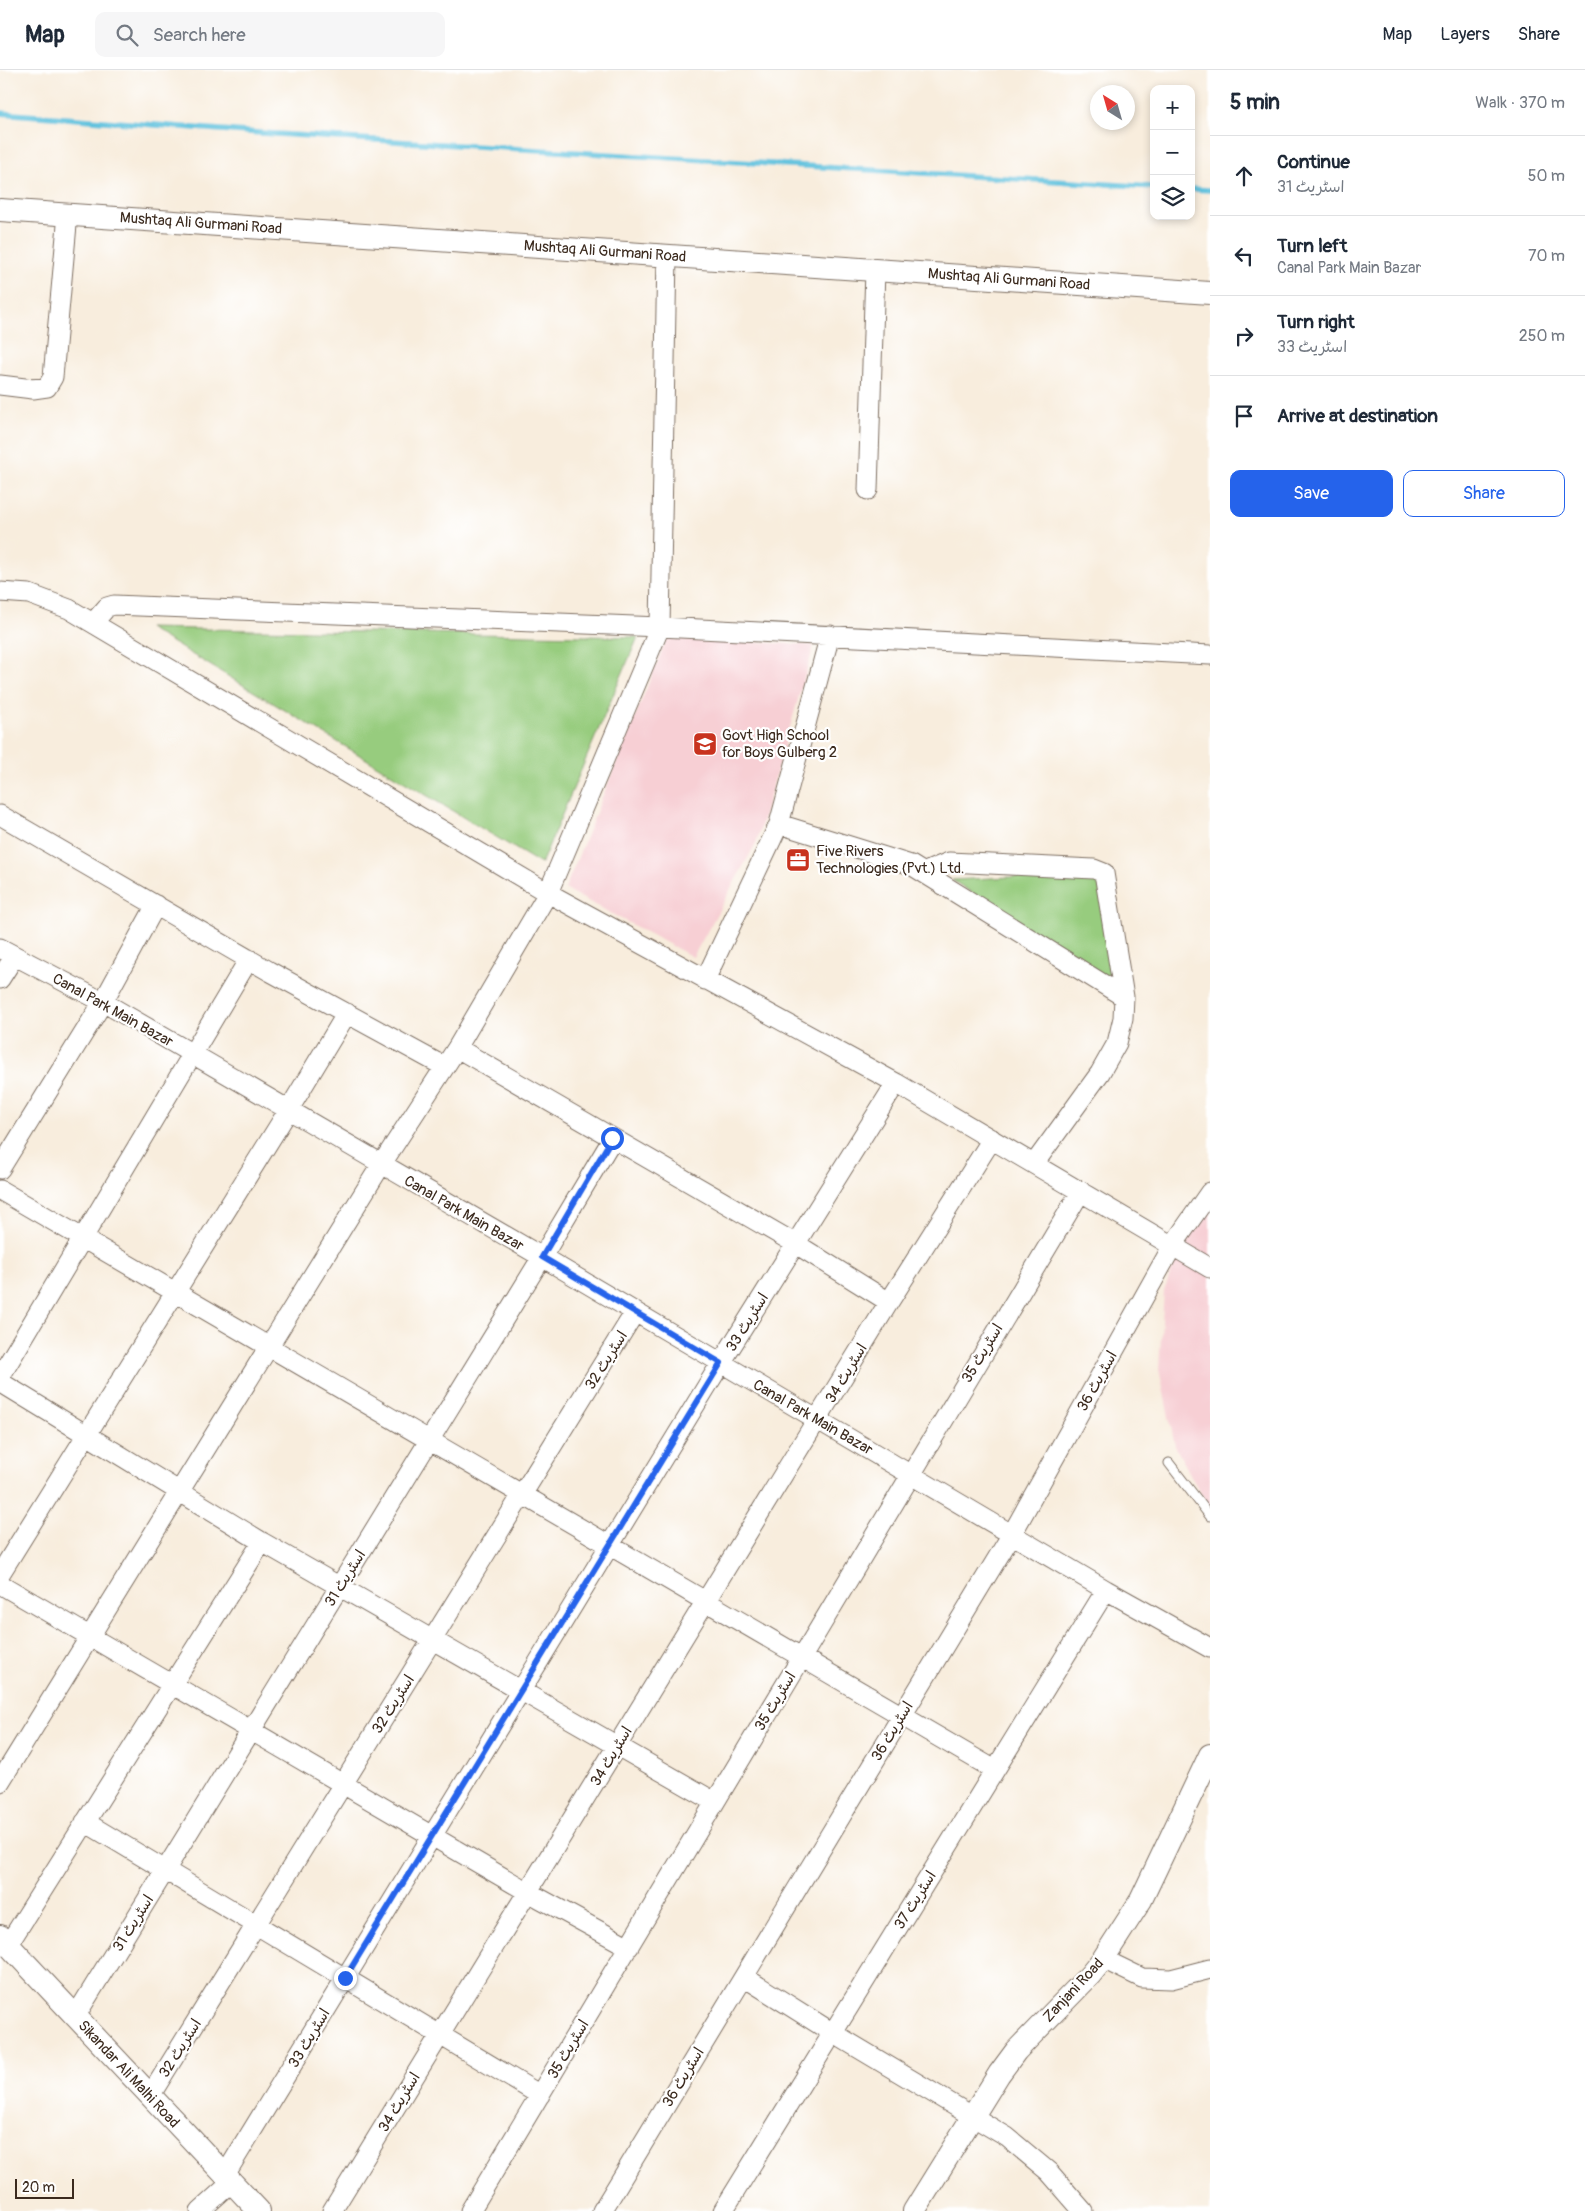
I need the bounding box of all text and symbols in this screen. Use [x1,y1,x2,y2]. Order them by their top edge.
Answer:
search box [95,12,445,57]
text: Map [25,20,65,49]
icon: search [113,21,141,49]
text: Search here [153,23,246,47]
text: Map [1383,23,1412,46]
text: Layers [1440,23,1490,46]
text: Share [1518,23,1560,46]
north arrow [1090,85,1135,130]
map controls [1150,85,1195,220]
button: + [1150,85,1195,130]
text: 5 min [1230,89,1280,116]
text: Walk · 370 m [1475,93,1565,113]
button: − [1150,130,1195,175]
text: Continue [1277,150,1350,174]
icon: ahead [1230,162,1258,190]
text: 50 m [1528,166,1565,186]
button: layers [1150,175,1195,220]
text: اسٹریٹ 31 [1277,177,1344,197]
street label: Mushtaq Ali Gurmani Road [119,208,283,239]
text: Turn left [1277,234,1347,258]
street label: Mushtaq Ali Gurmani Road [523,236,687,267]
icon: left [1230,242,1258,270]
text: 70 m [1528,246,1565,266]
text: Canal Park Main Bazar [1277,258,1421,278]
street label: Mushtaq Ali Gurmani Road [927,264,1091,295]
text: Turn right [1277,310,1355,334]
icon: right [1230,322,1258,350]
text: 250 m [1519,326,1565,346]
text: اسٹریٹ 33 [1277,337,1347,357]
icon: arrive [1230,402,1258,430]
text: Arrive at destination [1277,404,1438,428]
button: Save [1230,470,1393,517]
button: Share [1403,470,1565,517]
place label: Govt High School for Boys Gulberg 2 [722,726,837,762]
school or university icon: Govt High School for Boys Gulberg 2 [692,731,718,757]
place label: Five Rivers Technologies (Pvt.) Ltd. [816,842,964,878]
office icon: Five Rivers Technologies (Pvt.) Ltd. [785,847,811,873]
street label: Canal Park Main Bazar [49,969,177,1052]
route start [601,1127,624,1150]
street label: Canal Park Main Bazar [400,1171,528,1256]
street label: اسٹریٹ 33 [722,1289,773,1355]
street label: اسٹریٹ 35 [957,1320,1007,1386]
street label: اسٹریٹ 32 [581,1327,632,1393]
street label: اسٹریٹ 34 [821,1340,872,1406]
street label: اسٹریٹ 36 [1073,1348,1122,1415]
street label: Canal Park Main Bazar [749,1375,877,1460]
street label: اسٹریٹ 31 [321,1546,370,1610]
street label: اسٹریٹ 35 [750,1668,800,1734]
street label: اسٹریٹ 32 [368,1671,419,1737]
street label: اسٹریٹ 36 [867,1698,918,1764]
street label: اسٹریٹ 34 [586,1723,637,1789]
street label: اسٹریٹ 37 [890,1868,941,1933]
street label: اسٹریٹ 31 [109,1891,158,1955]
street label: Zanjani Road [1039,1954,1108,2026]
route end [334,1967,357,1990]
street label: اسٹریٹ 33 [284,2005,335,2071]
street label: اسٹریٹ 32 [155,2015,206,2081]
street label: اسٹریٹ 35 [543,2016,593,2082]
street label: Sikandar Ali Malhi Road [74,2017,183,2132]
street label: اسٹریٹ 36 [658,2044,709,2110]
street label: اسٹریٹ 34 [374,2069,425,2135]
scale bar [15,2176,74,2199]
text: 20 m [22,2179,55,2196]

